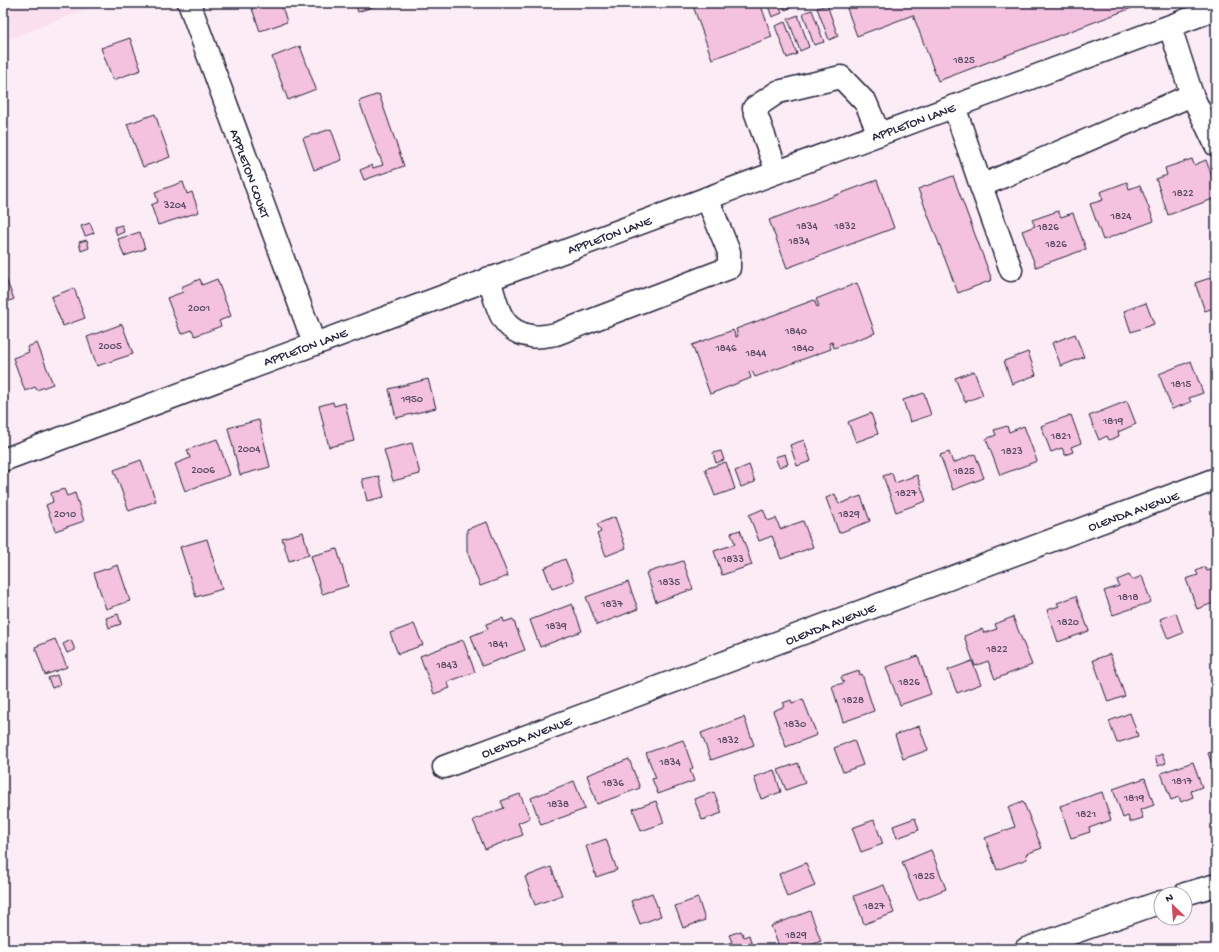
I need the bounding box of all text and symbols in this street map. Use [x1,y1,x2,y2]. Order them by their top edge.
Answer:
house number: 1825 [952,55,975,67]
street label: APPLETON LANE [870,101,959,145]
street label: APPLETON COURT [226,127,272,221]
house number: 1822 [1171,188,1194,200]
house number: 3204 [163,200,187,212]
house number: 1824 [1109,211,1132,223]
street label: APPLETON LANE [566,214,655,258]
house number: 1834 [795,221,818,233]
house number: 1832 [833,221,856,233]
house number: 1826 [1036,222,1059,234]
house number: 1834 [787,236,810,248]
house number: 1826 [1044,239,1067,251]
house number: 2001 [188,303,210,315]
street label: APPLETON LANE [262,326,351,370]
house number: 1840 [784,326,807,338]
house number: 2005 [98,341,122,353]
house number: 1846 [714,343,737,355]
house number: 1840 [791,343,814,355]
house number: 1844 [745,348,767,360]
house number: 1815 [1170,379,1192,391]
house number: 1950 [400,394,423,406]
house number: 1819 [1102,416,1124,428]
house number: 1821 [1050,431,1071,443]
house number: 2004 [237,444,261,456]
house number: 1823 [1000,446,1023,458]
house number: 2006 [191,465,215,477]
house number: 1825 [952,466,975,478]
house number: 1827 [894,488,917,500]
street label: OLENDA AVENUE [1086,489,1182,536]
house number: 2010 [54,509,76,521]
house number: 1829 [837,509,860,521]
house number: 1833 [721,554,744,566]
house number: 1835 [657,577,680,589]
house number: 1818 [1117,592,1138,604]
house number: 1837 [600,599,623,611]
street label: OLENDA AVENUE [784,601,879,649]
house number: 1820 [1056,617,1079,629]
house number: 1839 [544,621,567,633]
house number: 1841 [487,639,508,651]
house number: 1822 [985,644,1008,656]
house number: 1843 [435,660,458,672]
house number: 1826 [897,677,920,689]
house number: 1828 [841,695,864,707]
street label: OLENDA AVENUE [480,714,575,762]
house number: 1830 [783,719,806,731]
house number: 1832 [716,735,739,747]
house number: 1834 [658,757,681,769]
house number: 1817 [1171,776,1193,788]
house number: 1836 [601,778,624,790]
house number: 1819 [1123,793,1145,805]
house number: 1838 [546,799,569,811]
house number: 1821 [1075,809,1096,821]
house number: 1825 [912,871,935,883]
north arrow [1153,886,1193,926]
text: N [1164,892,1175,906]
house number: 1827 [862,901,885,913]
house number: 1829 [784,930,807,942]

